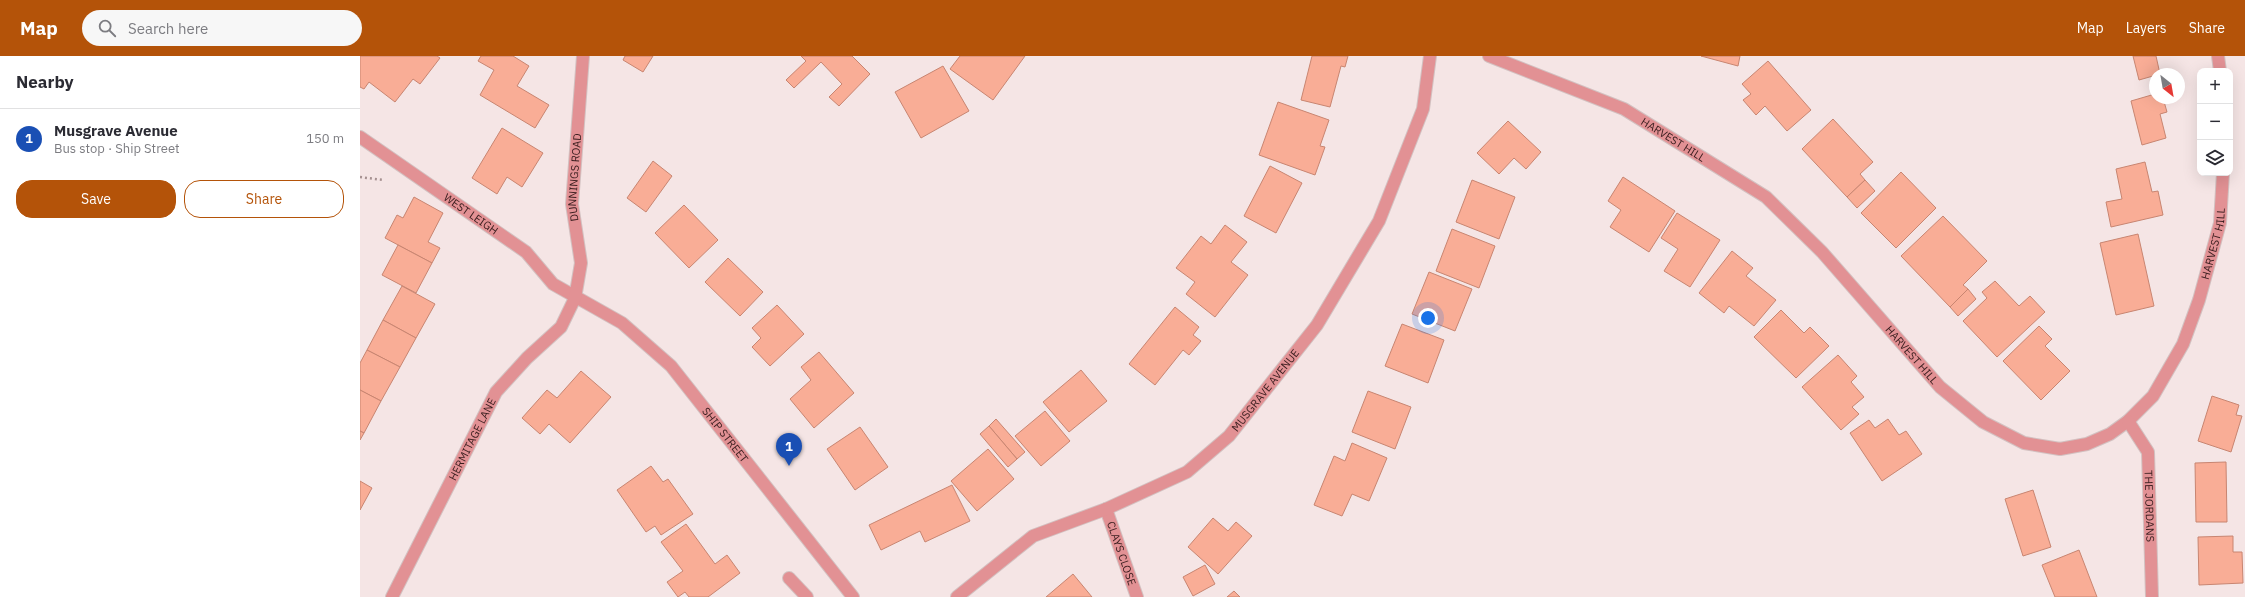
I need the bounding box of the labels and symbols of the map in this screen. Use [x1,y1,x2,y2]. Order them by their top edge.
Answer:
north arrow [2149,68,2185,104]
street label: HARVEST HILL [1639,114,1708,165]
street label: DUNNINGS ROAD [565,133,584,222]
street label: WEST LEIGH [441,190,501,238]
street label: HARVEST HILL [2198,207,2228,281]
your location [1418,308,1438,328]
street label: HARVEST HILL [1882,323,1941,387]
street label: MUSGRAVE AVENUE [1228,346,1302,434]
street label: HERMITAGE LANE [445,396,499,483]
street label: SHIP STREET [699,404,752,466]
pin: 1 [776,433,802,466]
street label: THE JORDANS [2142,470,2157,542]
street label: CLAYS CLOSE [1104,519,1139,587]

